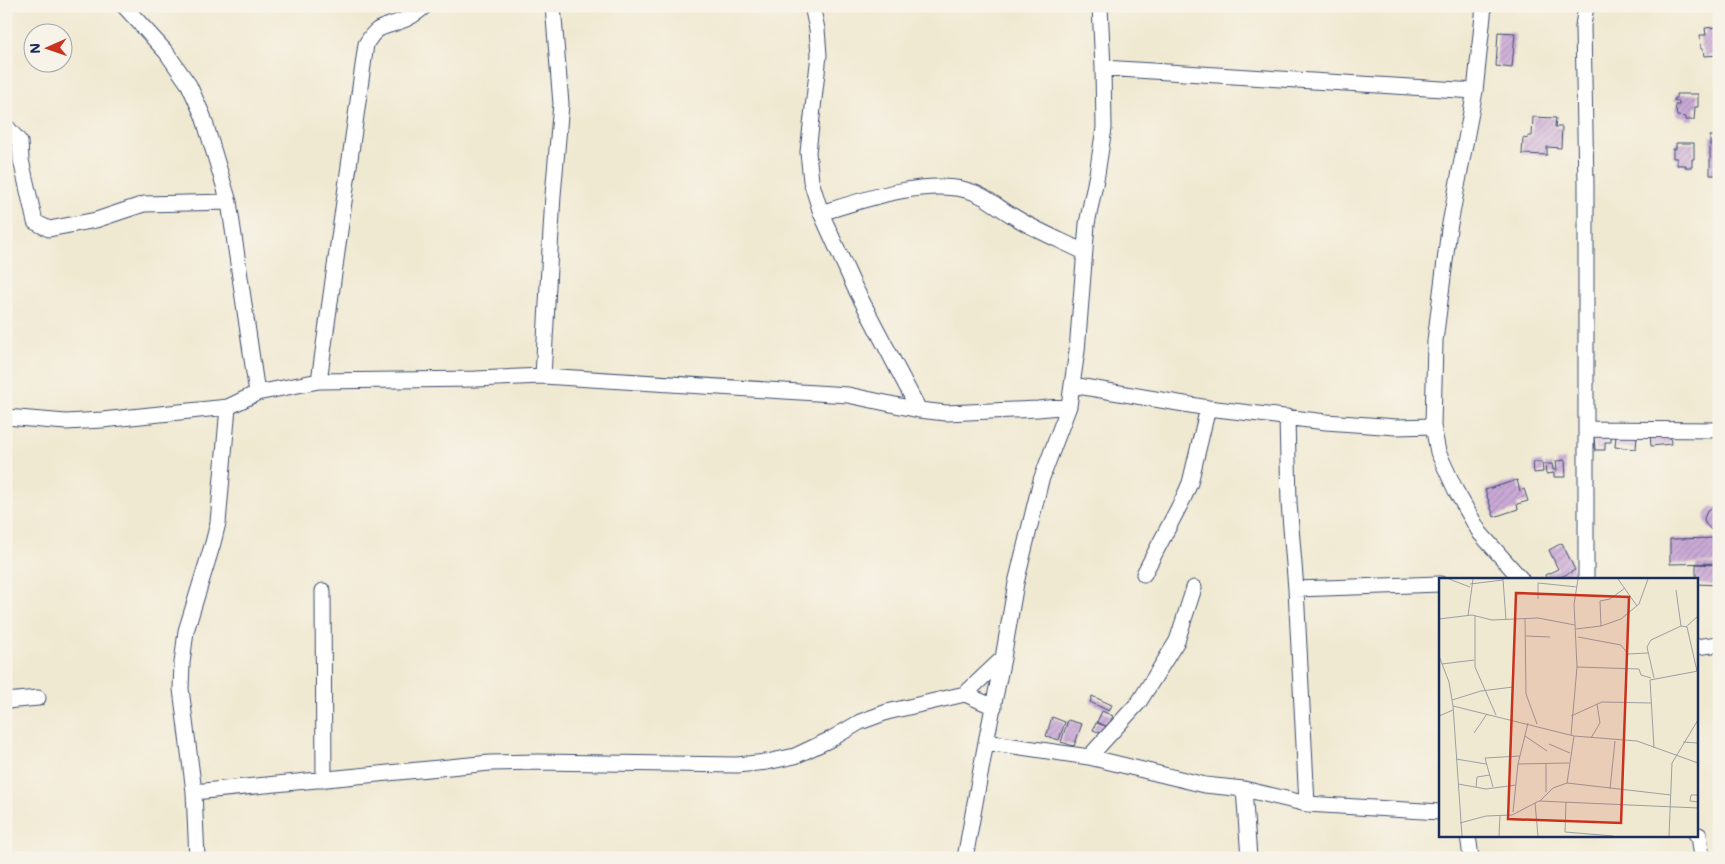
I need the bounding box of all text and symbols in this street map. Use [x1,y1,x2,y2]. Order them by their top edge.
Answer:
north arrow [22,22,72,72]
text: N [25,43,44,54]
inset map [1439,578,1698,836]

